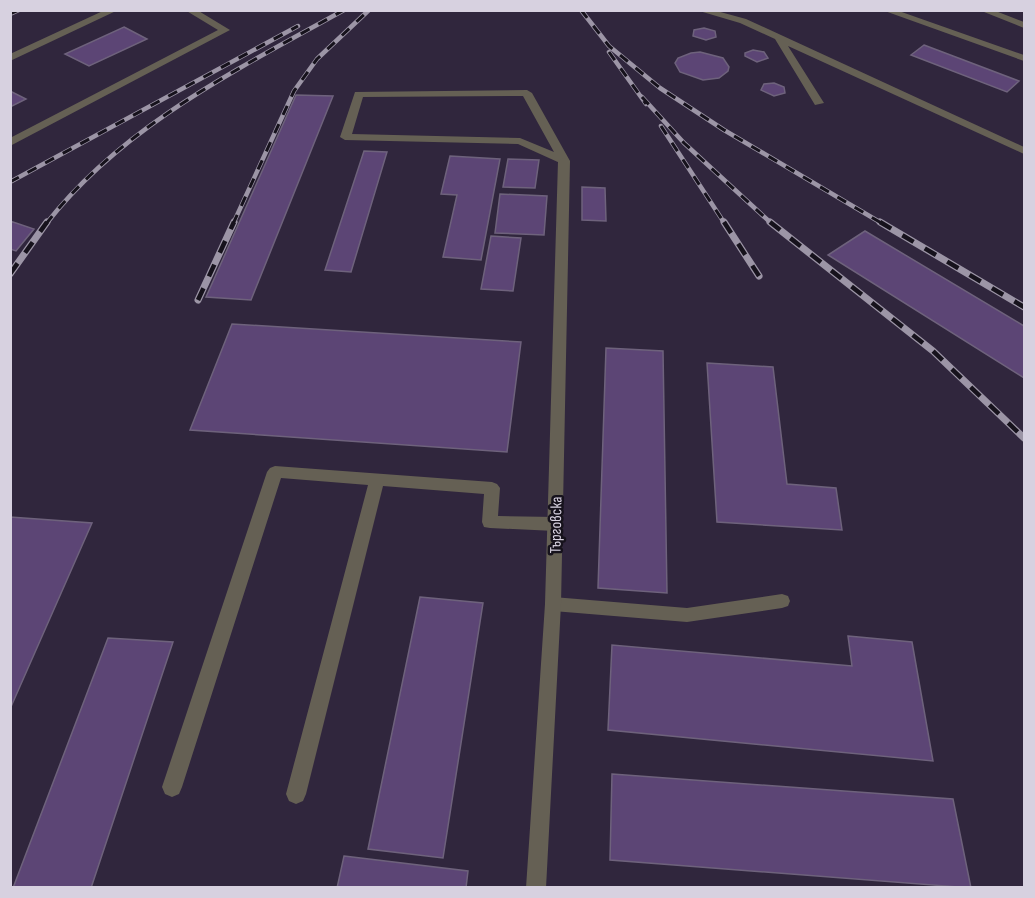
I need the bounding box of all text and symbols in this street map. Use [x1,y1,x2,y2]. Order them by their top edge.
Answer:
street label: Търговска [547,496,566,554]

